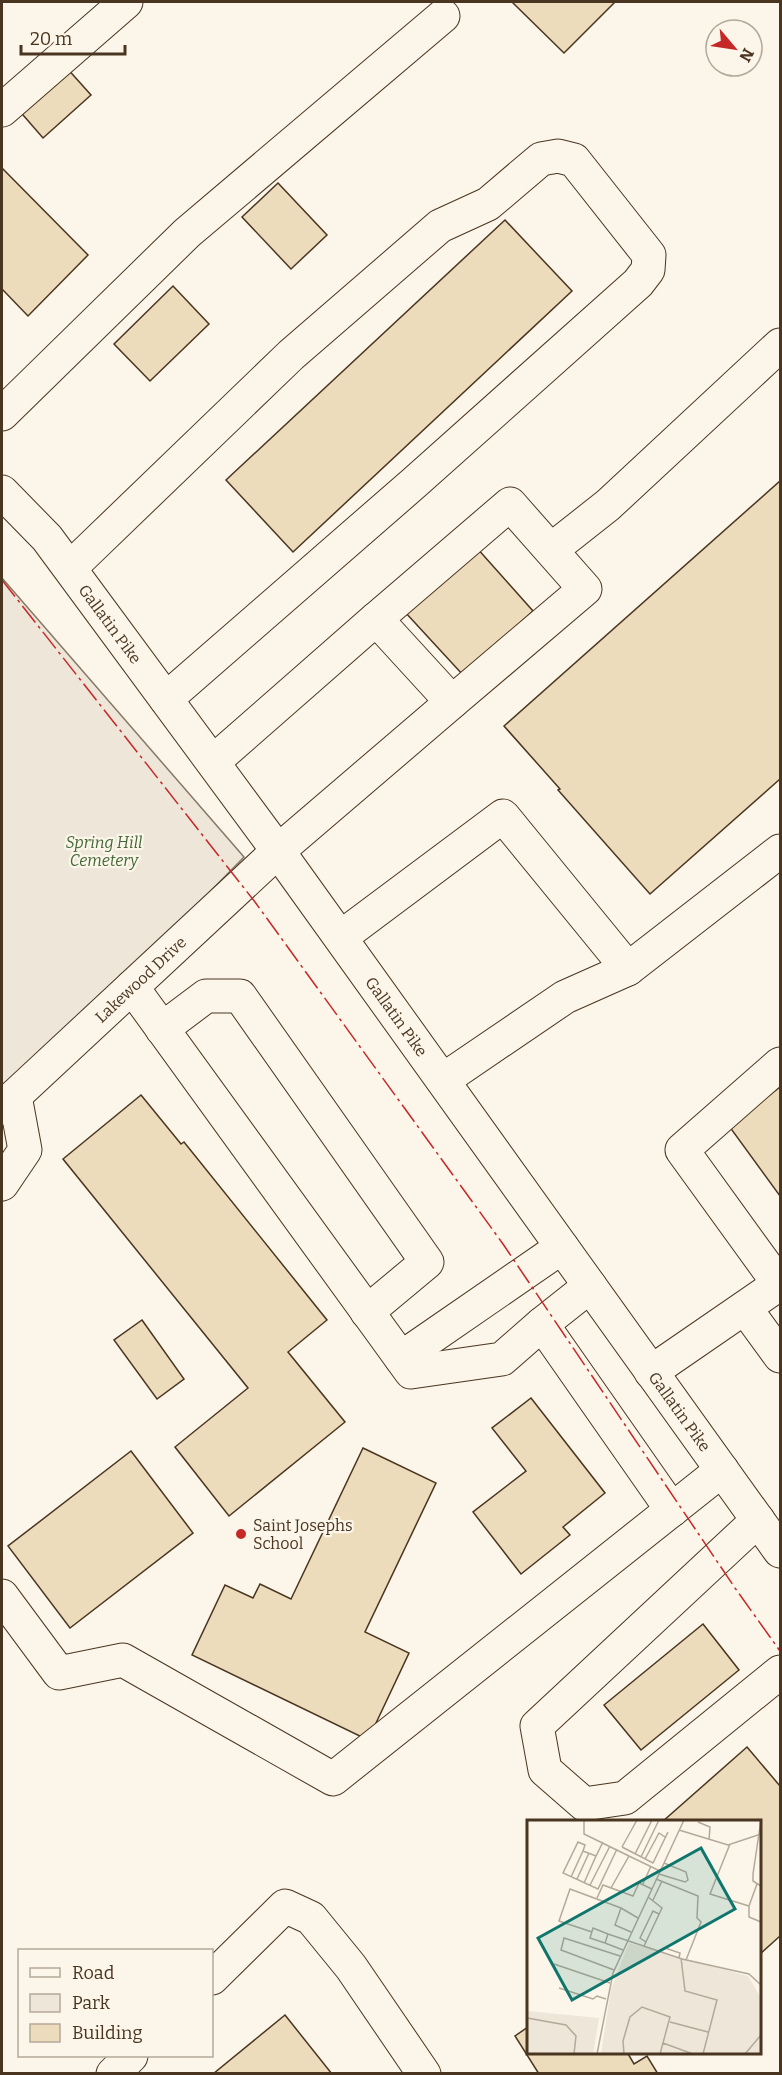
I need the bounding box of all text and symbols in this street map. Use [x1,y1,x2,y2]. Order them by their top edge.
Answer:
scale bar [21,18,124,56]
north arrow [704,18,764,78]
text: 20 m [30,28,72,50]
text: N [735,45,758,65]
street label: Gallatin Pike [75,581,146,667]
park label: Spring Hill Cemetery [66,833,142,870]
street label: Lakewood Drive [91,932,190,1026]
street label: Gallatin Pike [362,973,432,1060]
street label: Gallatin Pike [645,1368,715,1455]
place label: Saint Josephs School [253,1516,353,1553]
marker: Saint Josephs School [234,1527,248,1541]
inset map [527,1820,761,2054]
legend [18,1949,213,2057]
text: Road [72,1962,115,1984]
text: Park [72,1992,111,2014]
text: Building [72,2022,143,2044]

